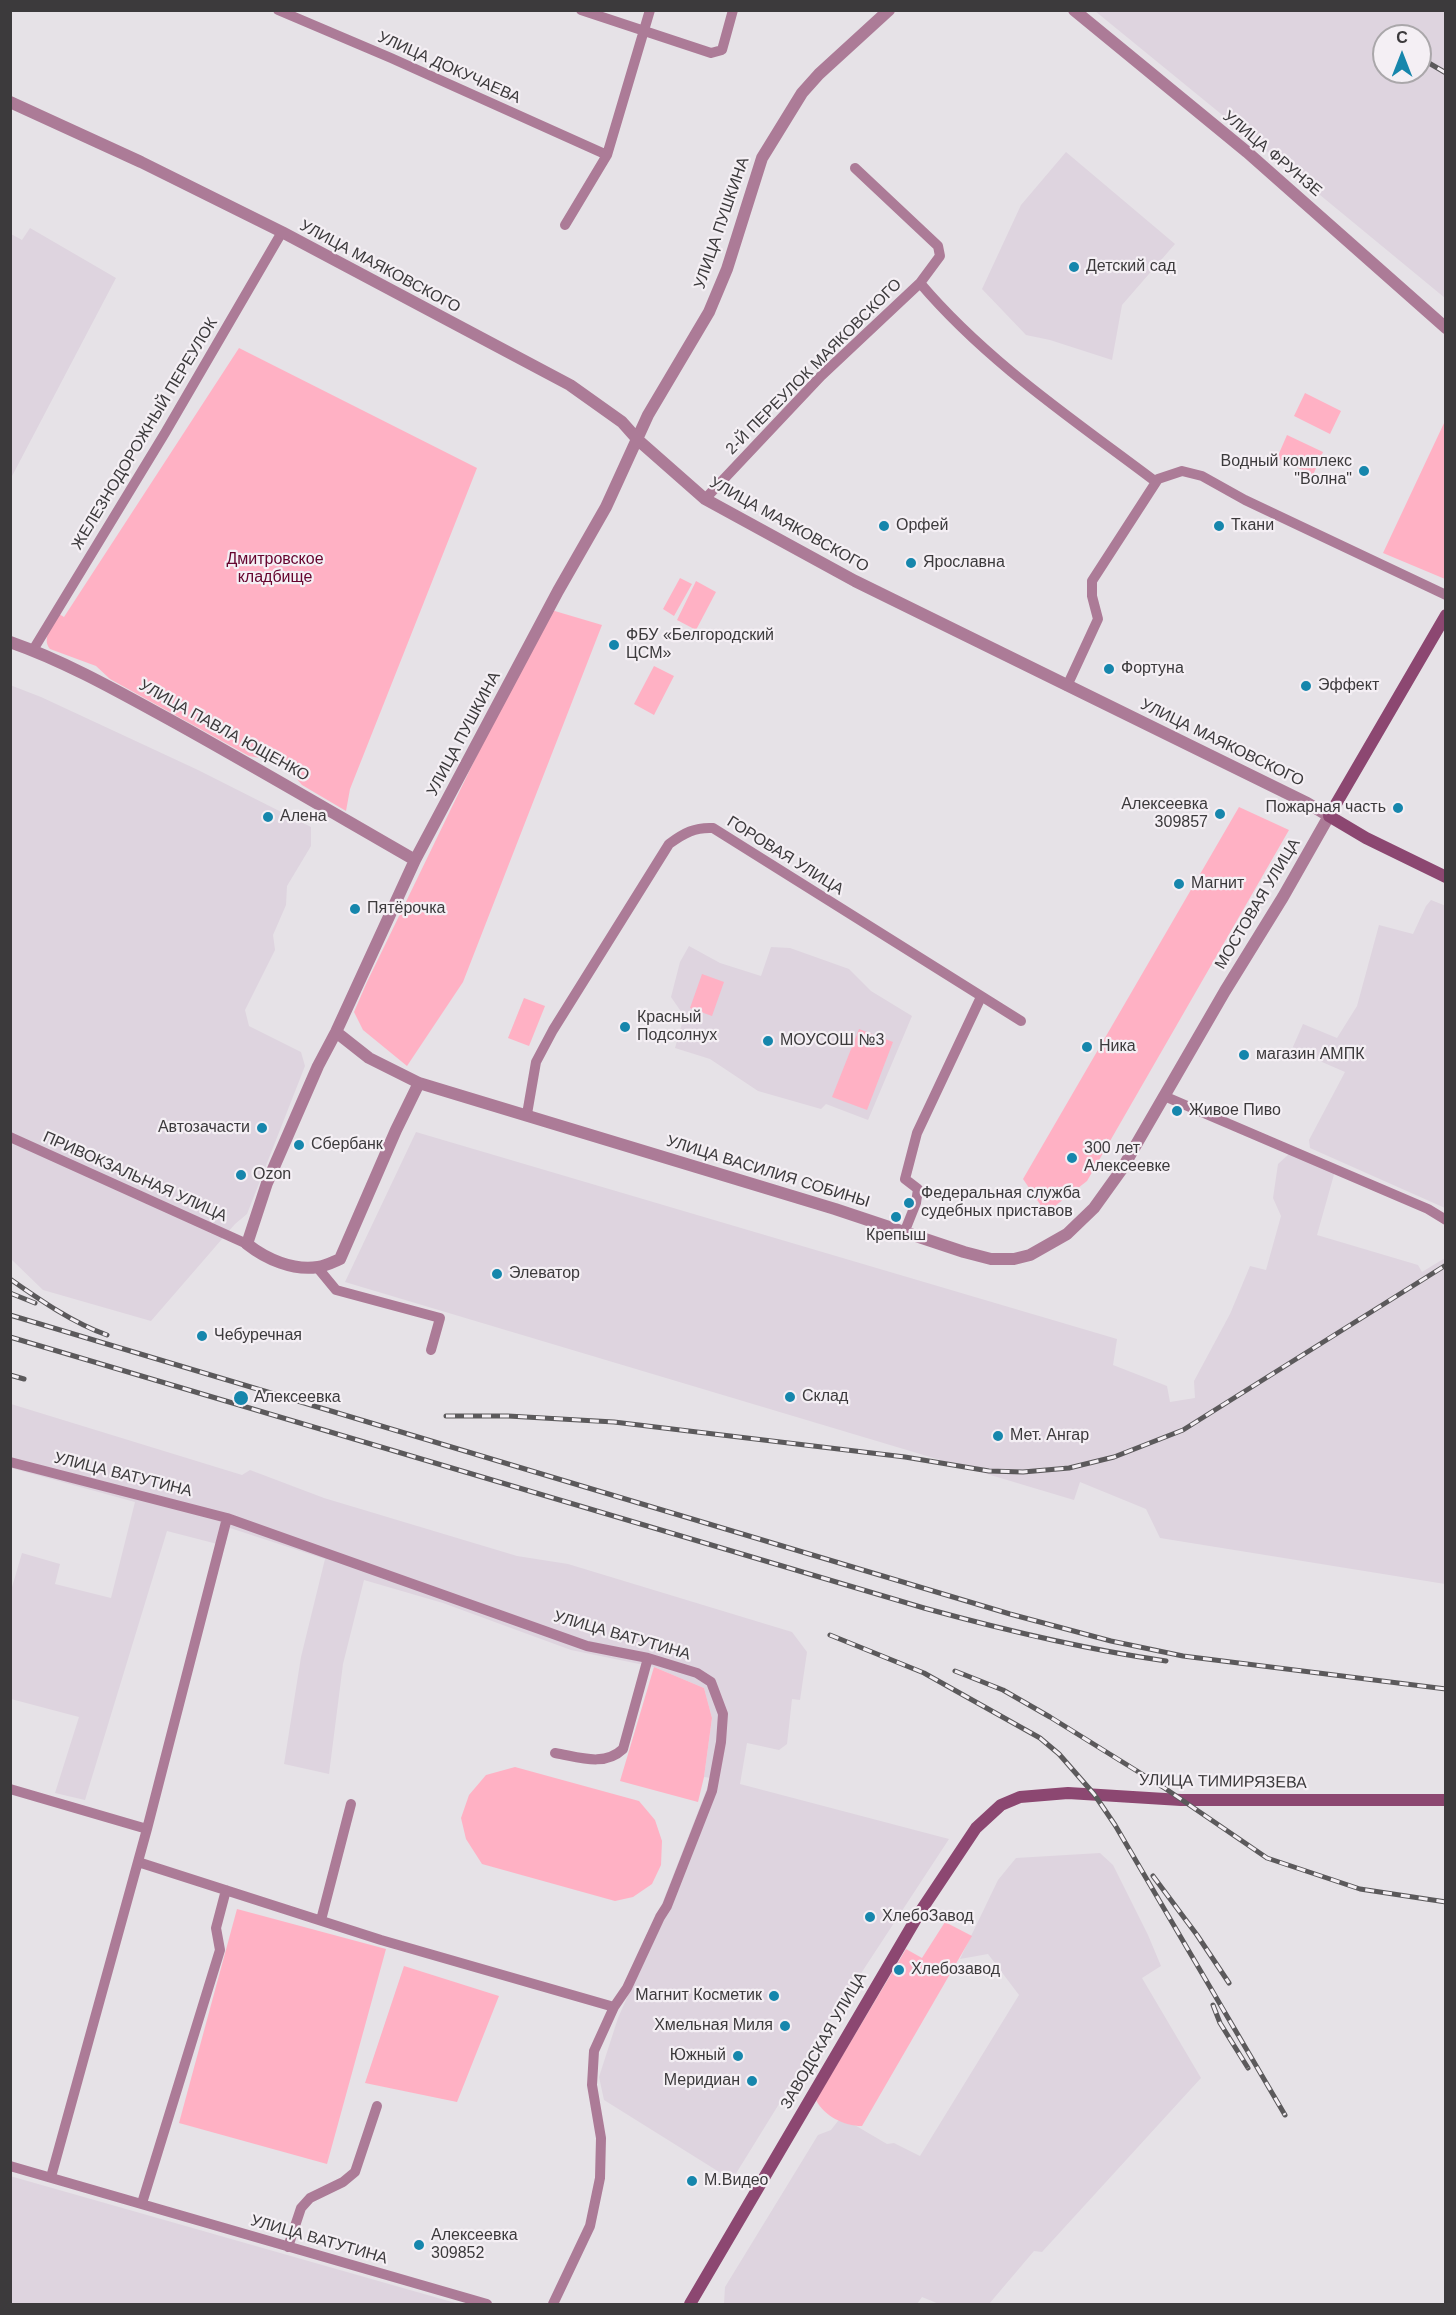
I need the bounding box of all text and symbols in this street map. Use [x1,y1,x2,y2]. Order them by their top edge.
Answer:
north arrow [1372,24,1432,84]
street label: УЛИЦА ДОКУЧАЕВА [375,28,523,108]
text: С [1396,29,1408,46]
street label: УЛИЦА ФРУНЗЕ [1219,107,1325,201]
street label: УЛИЦА ПУШКИНА [690,155,754,291]
street label: УЛИЦА МАЯКОВСКОГО [296,216,464,318]
place label: Детский сад [1086,257,1176,277]
marker: Детский сад [1067,260,1081,274]
street label: 2-Й ПЕРЕУЛОК МАЯКОВСКОГО [722,275,906,459]
street label: ЖЕЛЕЗНОДОРОЖНЫЙ ПЕРЕУЛОК [68,315,222,553]
place label: Водный комплекс "Волна" [1221,452,1352,490]
marker: Водный комплекс "Волна" [1357,464,1371,478]
street label: УЛИЦА МАЯКОВСКОГО [706,473,872,577]
place label: Орфей [896,516,948,536]
place label: Ткани [1231,516,1274,536]
marker: Орфей [877,519,891,533]
marker: Ткани [1212,519,1226,533]
park label: Дмитровское кладбище [226,550,324,588]
place label: Ярославна [923,553,1005,573]
marker: Ярославна [904,556,918,570]
place label: ФБУ «Белгородский ЦСМ» [626,626,774,664]
marker: ФБУ «Белгородский ЦСМ» [607,638,621,652]
place label: Фортуна [1121,659,1184,679]
marker: Фортуна [1102,662,1116,676]
street label: УЛИЦА ПУШКИНА [423,669,505,799]
street label: УЛИЦА ПАВЛА ЮЩЕНКО [135,676,313,786]
place label: Эффект [1318,676,1379,696]
marker: Эффект [1299,679,1313,693]
street label: УЛИЦА МАЯКОВСКОГО [1137,695,1307,791]
place label: Алексеевка 309857 [1121,795,1208,833]
place label: Пожарная часть [1266,798,1386,818]
marker: Пожарная часть [1391,801,1405,815]
place label: Алена [280,807,327,827]
marker: Алексеевка 309857 [1213,807,1227,821]
marker: Алена [261,810,275,824]
street label: ГОРОВАЯ УЛИЦА [723,812,847,900]
street label: МОСТОВАЯ УЛИЦА [1211,835,1305,973]
place label: Магнит [1191,874,1244,894]
marker: Магнит [1172,877,1186,891]
place label: Пятёрочка [367,899,445,919]
marker: Пятёрочка [348,902,362,916]
place label: Красный Подсолнух [637,1008,717,1046]
marker: Красный Подсолнух [618,1020,632,1034]
place label: МОУСОШ №3 [780,1031,884,1051]
marker: МОУСОШ №3 [761,1034,775,1048]
place label: Ника [1099,1037,1136,1057]
marker: Ника [1080,1040,1094,1054]
place label: магазин АМПК [1256,1045,1364,1065]
marker: магазин АМПК [1237,1048,1251,1062]
place label: Живое Пиво [1189,1101,1281,1121]
marker: Живое Пиво [1170,1104,1184,1118]
place label: Автозачасти [158,1118,250,1138]
marker: Автозачасти [255,1121,269,1135]
street label: ПРИВОКЗАЛЬНАЯ УЛИЦА [40,1128,230,1226]
street label: УЛИЦА ВАСИЛИЯ СОБИНЫ [664,1132,872,1212]
place label: Сбербанк [311,1135,383,1155]
marker: Сбербанк [292,1138,306,1152]
place label: 300 лет Алексеевке [1084,1139,1170,1177]
marker: 300 лет Алексеевке [1065,1151,1079,1165]
place label: Ozon [253,1165,291,1185]
marker: Ozon [234,1168,248,1182]
place label: Федеральная служба судебных приставов [921,1184,1080,1222]
marker: Федеральная служба судебных приставов [902,1196,916,1210]
marker: Крепыш [889,1210,903,1224]
place label: Крепыш [866,1226,926,1246]
place label: Элеватор [509,1264,580,1284]
marker: Элеватор [490,1267,504,1281]
place label: Чебуречная [214,1326,302,1346]
marker: Чебуречная [195,1329,209,1343]
place label: Склад [802,1387,848,1407]
place label: Алексеевка [254,1388,341,1408]
marker: Алексеевка [232,1389,250,1407]
marker: Склад [783,1390,797,1404]
place label: Мет. Ангар [1010,1426,1089,1446]
marker: Мет. Ангар [991,1429,1005,1443]
street label: УЛИЦА ВАТУТИНА [52,1449,194,1501]
street label: УЛИЦА ВАТУТИНА [551,1607,693,1665]
street label: УЛИЦА ТИМИРЯЗЕВА [1139,1771,1307,1793]
place label: ХлебоЗавод [882,1907,974,1927]
marker: ХлебоЗавод [863,1910,877,1924]
place label: Хлебозавод [911,1960,1000,1980]
marker: Хлебозавод [892,1963,906,1977]
street label: ЗАВОДСКАЯ УЛИЦА [777,1969,871,2113]
place label: Магнит Косметик [635,1986,762,2006]
marker: Магнит Косметик [767,1989,781,2003]
place label: Хмельная Миля [654,2016,773,2036]
marker: Хмельная Миля [778,2019,792,2033]
place label: Южный [670,2046,726,2066]
marker: Южный [731,2049,745,2063]
place label: Меридиан [664,2071,740,2091]
marker: Меридиан [745,2074,759,2088]
place label: М.Видео [704,2171,769,2191]
marker: М.Видео [685,2174,699,2188]
street label: УЛИЦА ВАТУТИНА [248,2211,390,2269]
place label: Алексеевка 309852 [431,2226,518,2264]
marker: Алексеевка 309852 [412,2238,426,2252]

